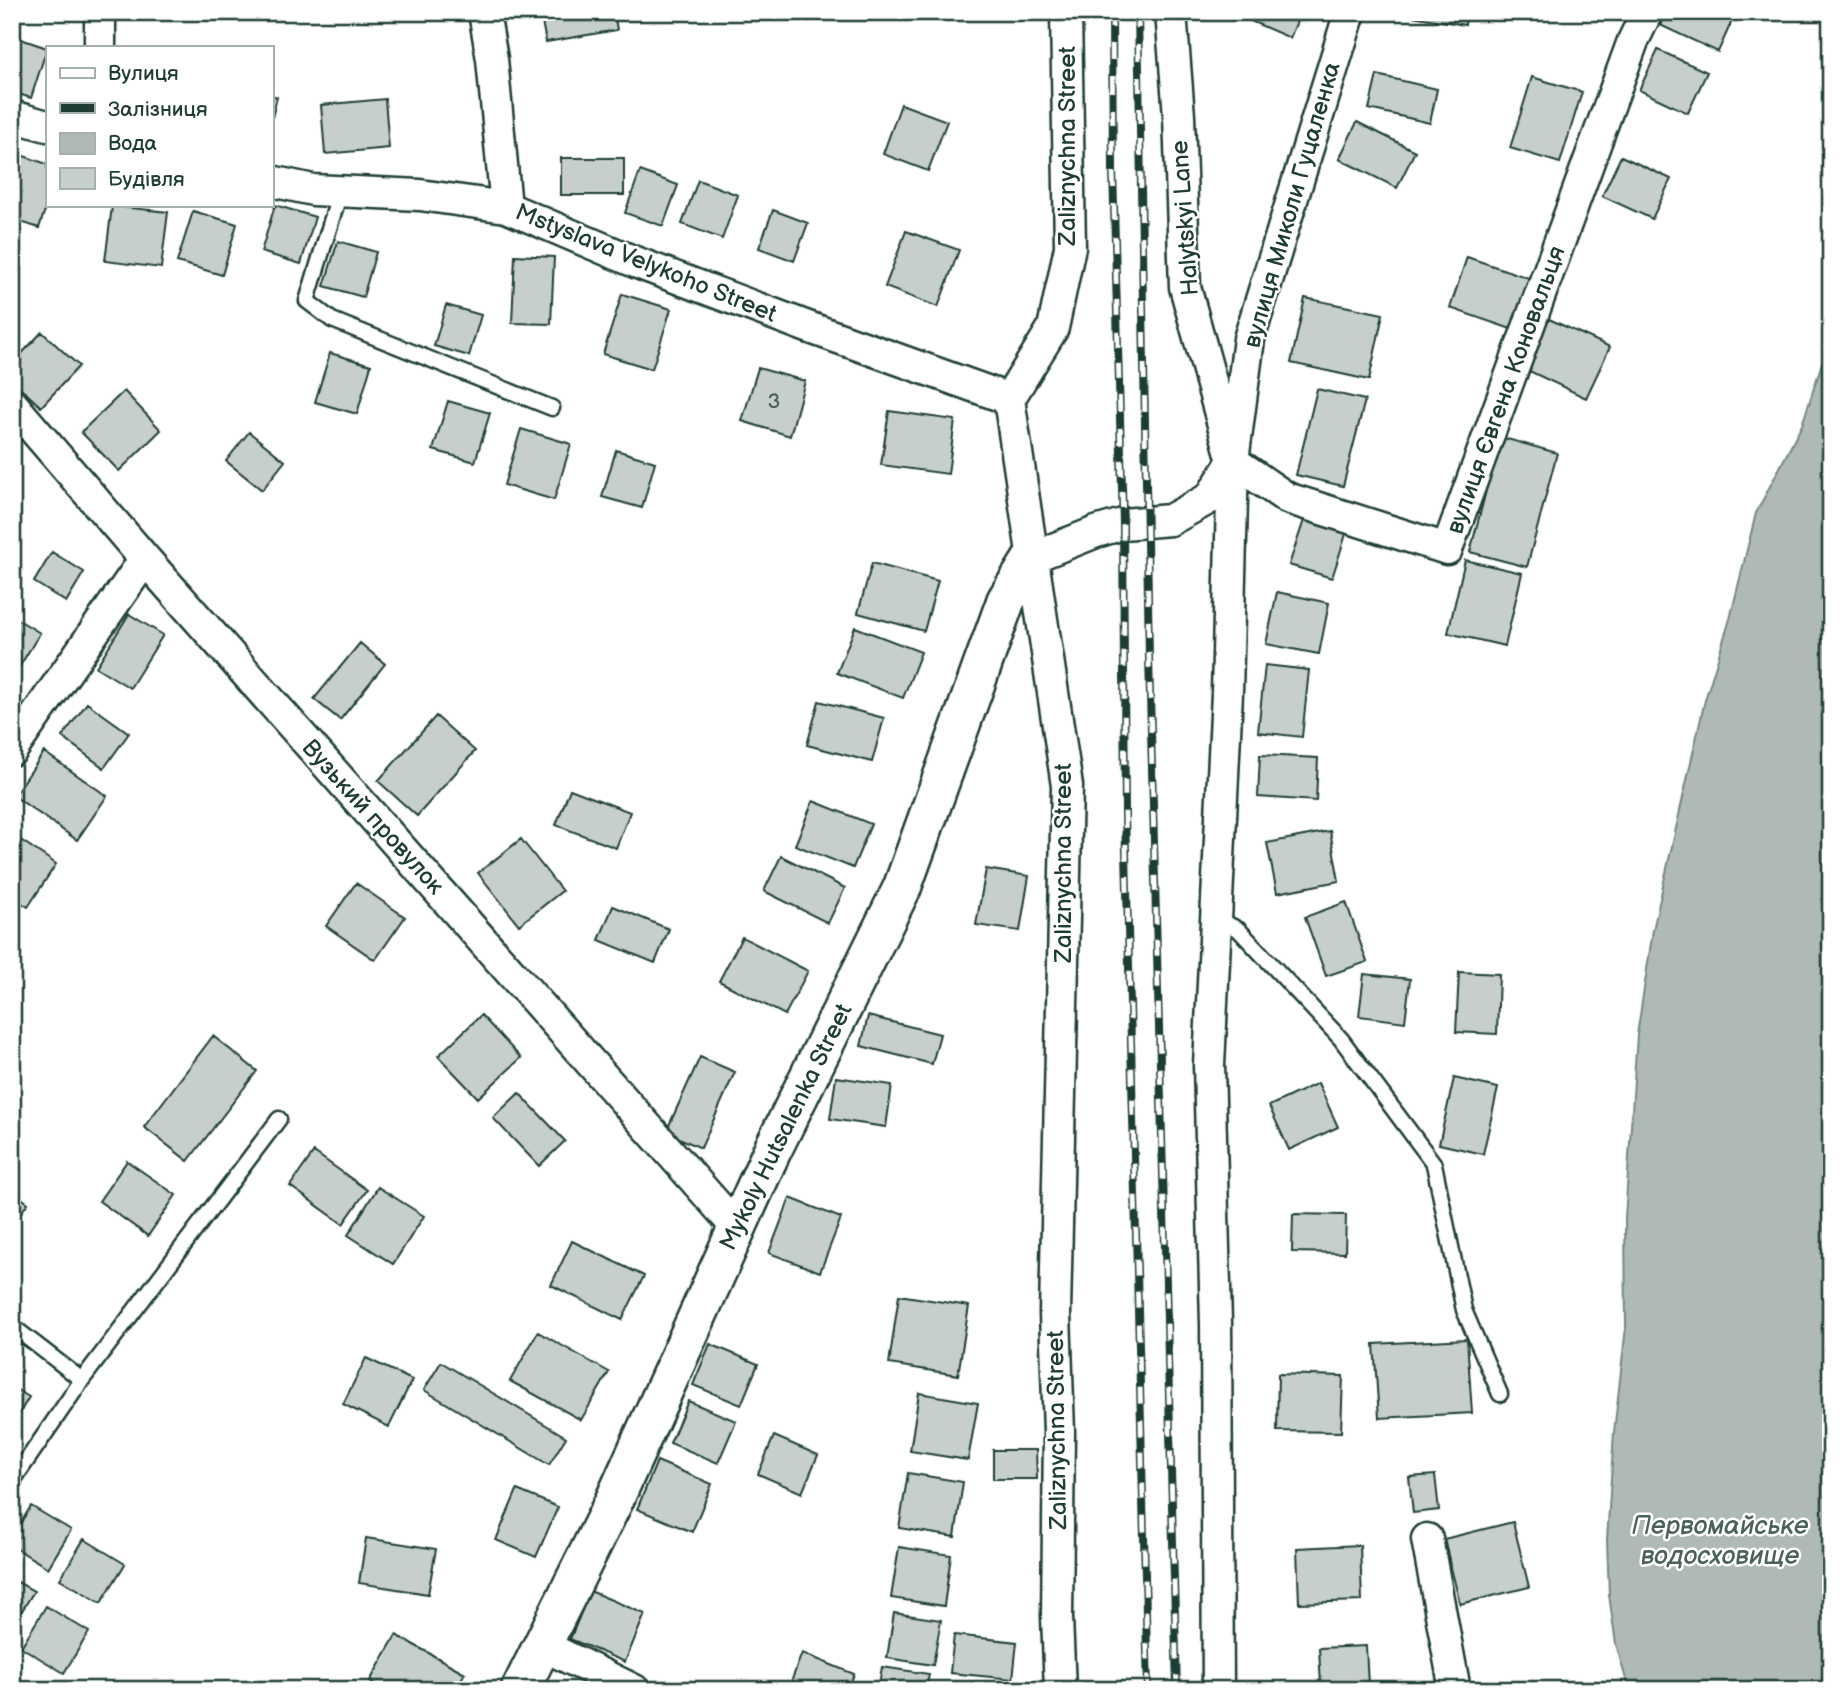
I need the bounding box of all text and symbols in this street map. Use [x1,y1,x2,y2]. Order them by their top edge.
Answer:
legend [46,46,273,206]
street label: Zaliznychna Street [1053,46,1082,247]
street label: вулиця Миколи Гуцаленка [1237,59,1347,351]
text: Вулиця [108,61,179,86]
text: Залізниця [108,97,208,122]
text: Вода [108,131,157,156]
street label: Halytskyi Lane [1165,139,1205,297]
text: Будівля [108,167,185,192]
street label: Mstyslava Velykoho Street [511,197,781,329]
street label: вулиця Євгена Коновальця [1440,242,1572,538]
house number: 3 [768,389,780,414]
street label: Вузький провулок [296,734,450,901]
street label: Zaliznychna Street [1049,763,1078,964]
street label: Mykoly Hutsalenka Street [714,998,859,1255]
street label: Zaliznychna Street [1041,1329,1073,1531]
water label: Первомайське водосховище [1631,1511,1809,1572]

